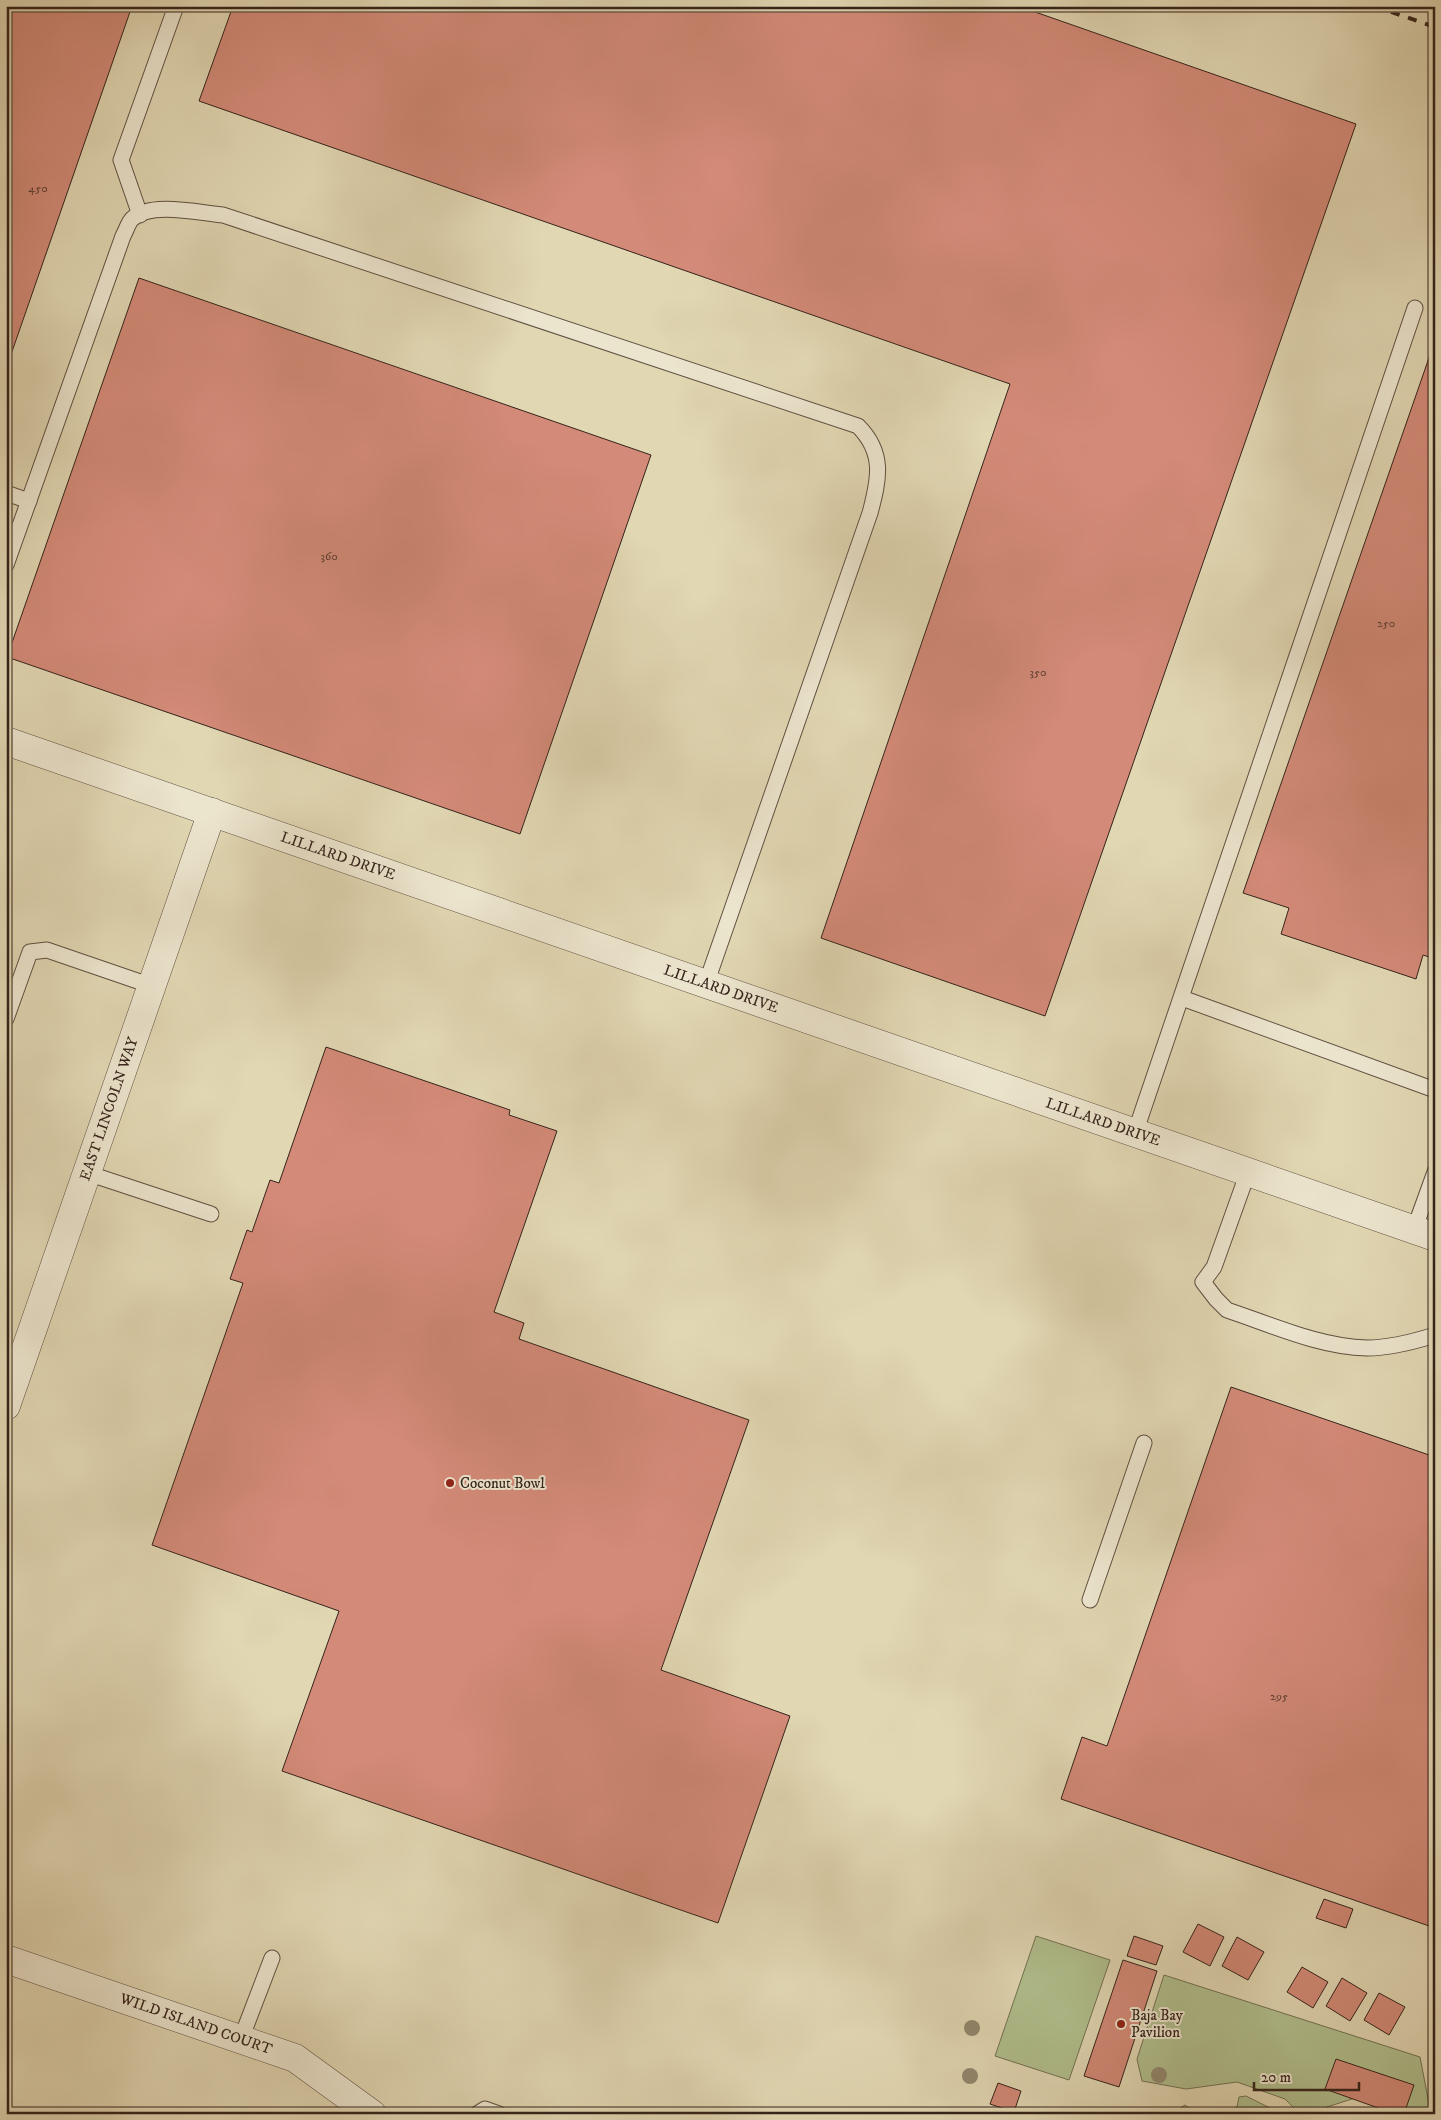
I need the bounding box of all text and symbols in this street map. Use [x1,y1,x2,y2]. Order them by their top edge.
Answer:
house number: 450 [28,181,48,196]
house number: 360 [320,549,338,564]
house number: 250 [1377,616,1395,631]
house number: 350 [1030,665,1046,680]
street label: LILLARD DRIVE [278,827,398,885]
street label: LILLARD DRIVE [661,960,781,1018]
street label: EAST LINCOLN WAY [76,1034,143,1183]
street label: LILLARD DRIVE [1043,1093,1163,1151]
place label: Coconut Bowl [460,1474,545,1493]
marker: Coconut Bowl [444,1477,456,1489]
house number: 295 [1270,1689,1288,1704]
street label: WILD ISLAND COURT [116,1989,275,2059]
place label: Baja Bay Pavilion [1131,2006,1184,2042]
marker: Baja Bay Pavilion [1115,2018,1127,2030]
scale bar [1254,2060,1358,2092]
text: 20 m [1261,2068,1291,2087]

